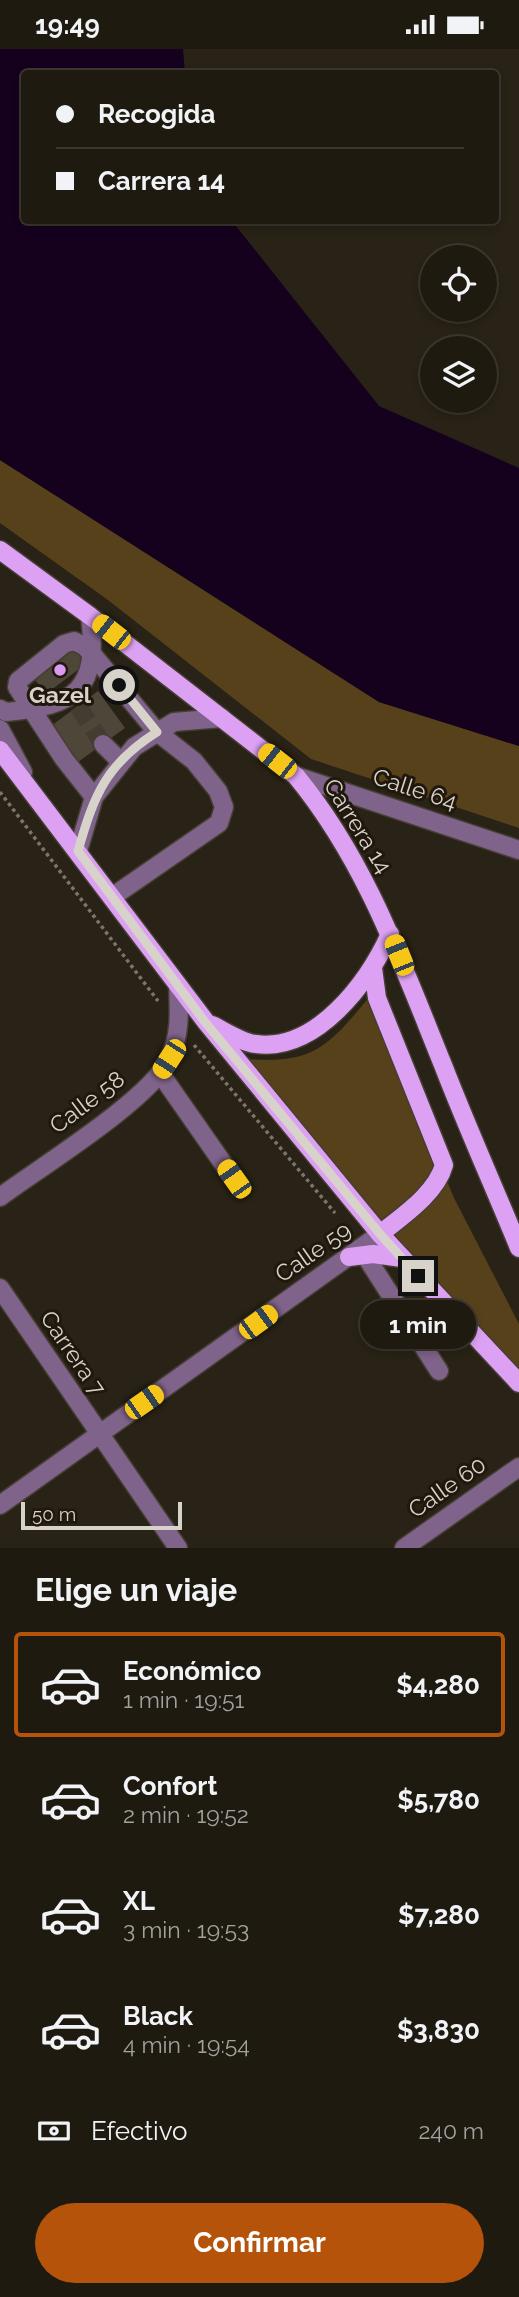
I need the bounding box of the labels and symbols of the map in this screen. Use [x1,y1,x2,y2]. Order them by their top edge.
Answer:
car [88,611,135,653]
marker: Gazel [52,662,68,678]
route start [103,669,135,701]
place label: Gazel [29,681,92,708]
car [254,740,301,782]
street label: Calle 64 [370,762,461,815]
street label: Carrera 14 [319,773,398,878]
car [382,932,417,978]
car [149,1036,190,1082]
street label: Calle 58 [44,1065,129,1138]
car [214,1156,255,1202]
street label: Calle 59 [270,1216,356,1287]
route end [402,1260,434,1292]
car [235,1301,282,1343]
callout: 1 min [360,1301,476,1349]
street label: Carrera 7 [35,1305,112,1401]
car [121,1381,168,1423]
street label: Calle 60 [403,1450,491,1523]
scale bar [21,1499,182,1531]

